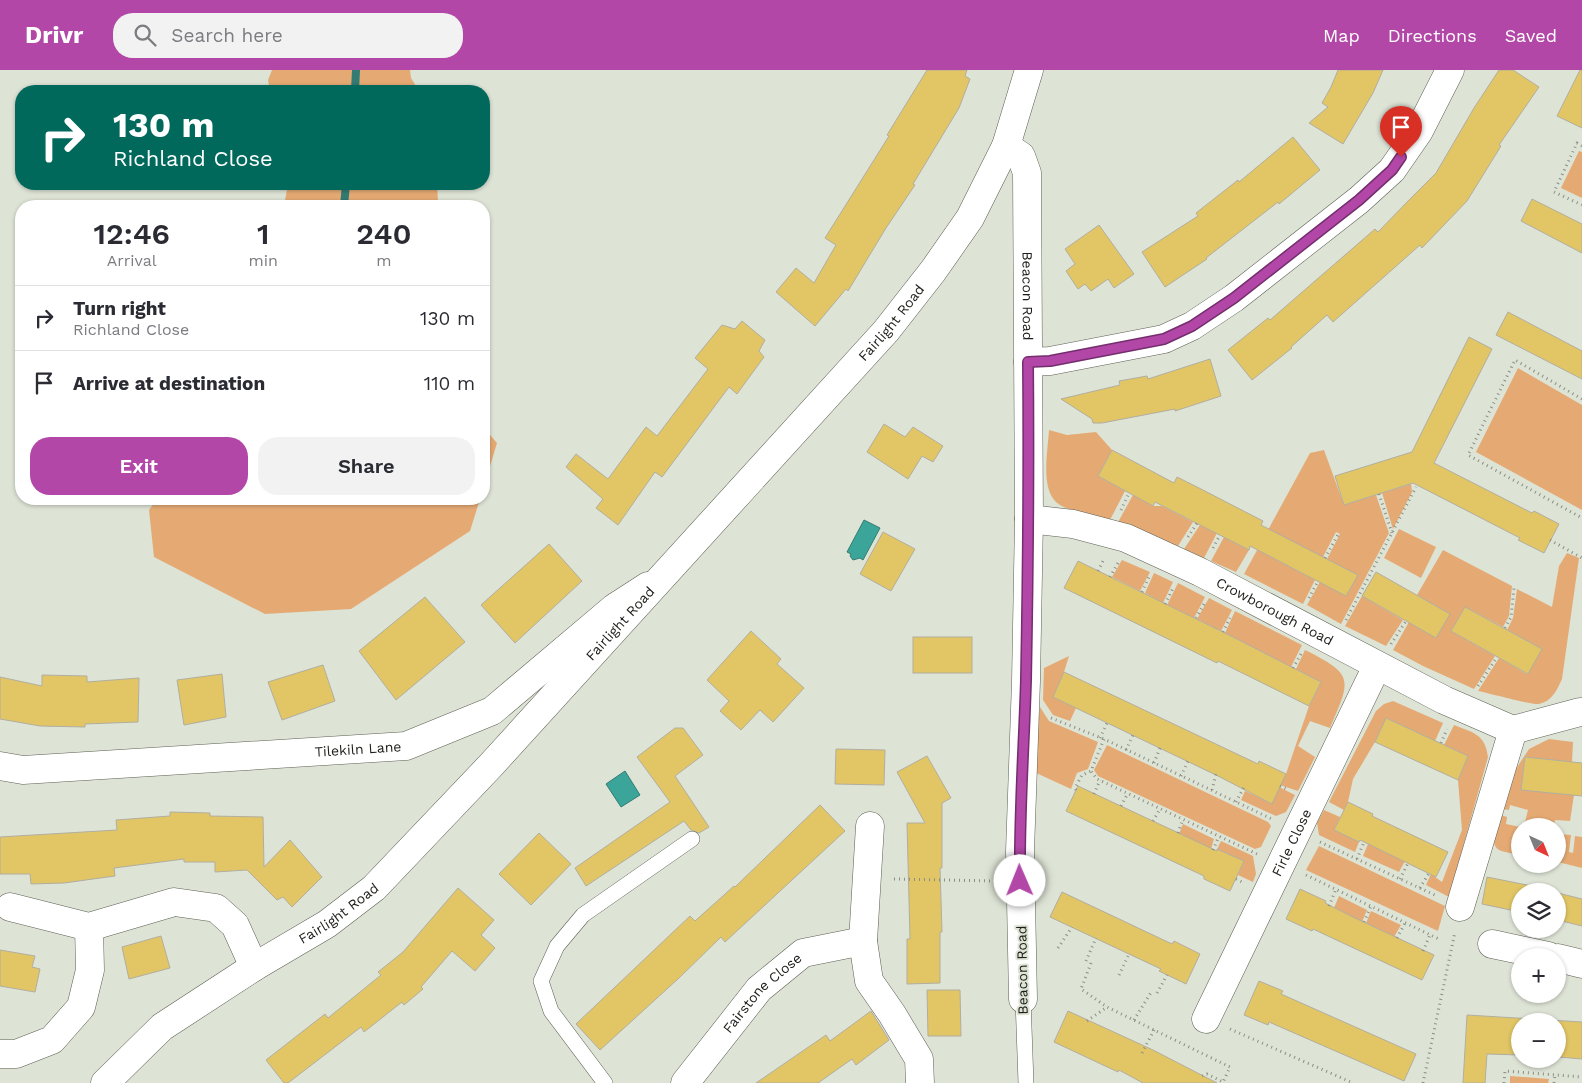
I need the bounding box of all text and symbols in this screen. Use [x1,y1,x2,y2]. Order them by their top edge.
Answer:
search box [113,13,463,58]
text: Drivr [25,21,83,49]
icon: search [131,21,159,49]
text: Search here [171,24,283,47]
text: Map [1323,25,1360,46]
text: Directions [1388,25,1477,46]
text: Saved [1505,25,1557,46]
text: 130 m [113,104,214,146]
icon: right [30,105,95,170]
pin [1380,106,1422,157]
icon: arrive [1387,113,1415,141]
text: Richland Close [113,146,273,171]
text: 12:46 [93,216,170,251]
text: 1 [257,216,269,251]
text: 240 [356,216,412,251]
text: Arrival [107,251,157,270]
text: min [248,251,278,270]
text: m [376,251,392,270]
street label: Beacon Road [1019,251,1036,341]
street label: Fairlight Road [855,281,927,364]
text: Turn right [73,297,166,320]
icon: right [30,304,58,332]
text: 130 m [420,307,475,330]
text: Richland Close [73,320,189,339]
icon: arrive [30,369,58,397]
text: Arrive at destination [73,372,265,395]
text: 110 m [424,372,475,395]
button: Exit [30,437,248,495]
button: Share [258,437,475,495]
street label: Crowborough Road [1214,574,1336,648]
street label: Fairlight Road [582,583,658,664]
street label: Tilekiln Lane [314,738,402,760]
street label: Firle Close [1268,806,1315,879]
north arrow [1511,818,1566,872]
map controls [1511,818,1566,1068]
position arrow [993,854,1045,906]
street label: Fairlight Road [296,880,382,947]
button: layers [1511,883,1566,938]
street label: Beacon Road [1013,925,1031,1015]
button: + [1511,948,1566,1003]
street label: Fairstone Close [720,950,805,1036]
button: − [1511,1013,1566,1068]

